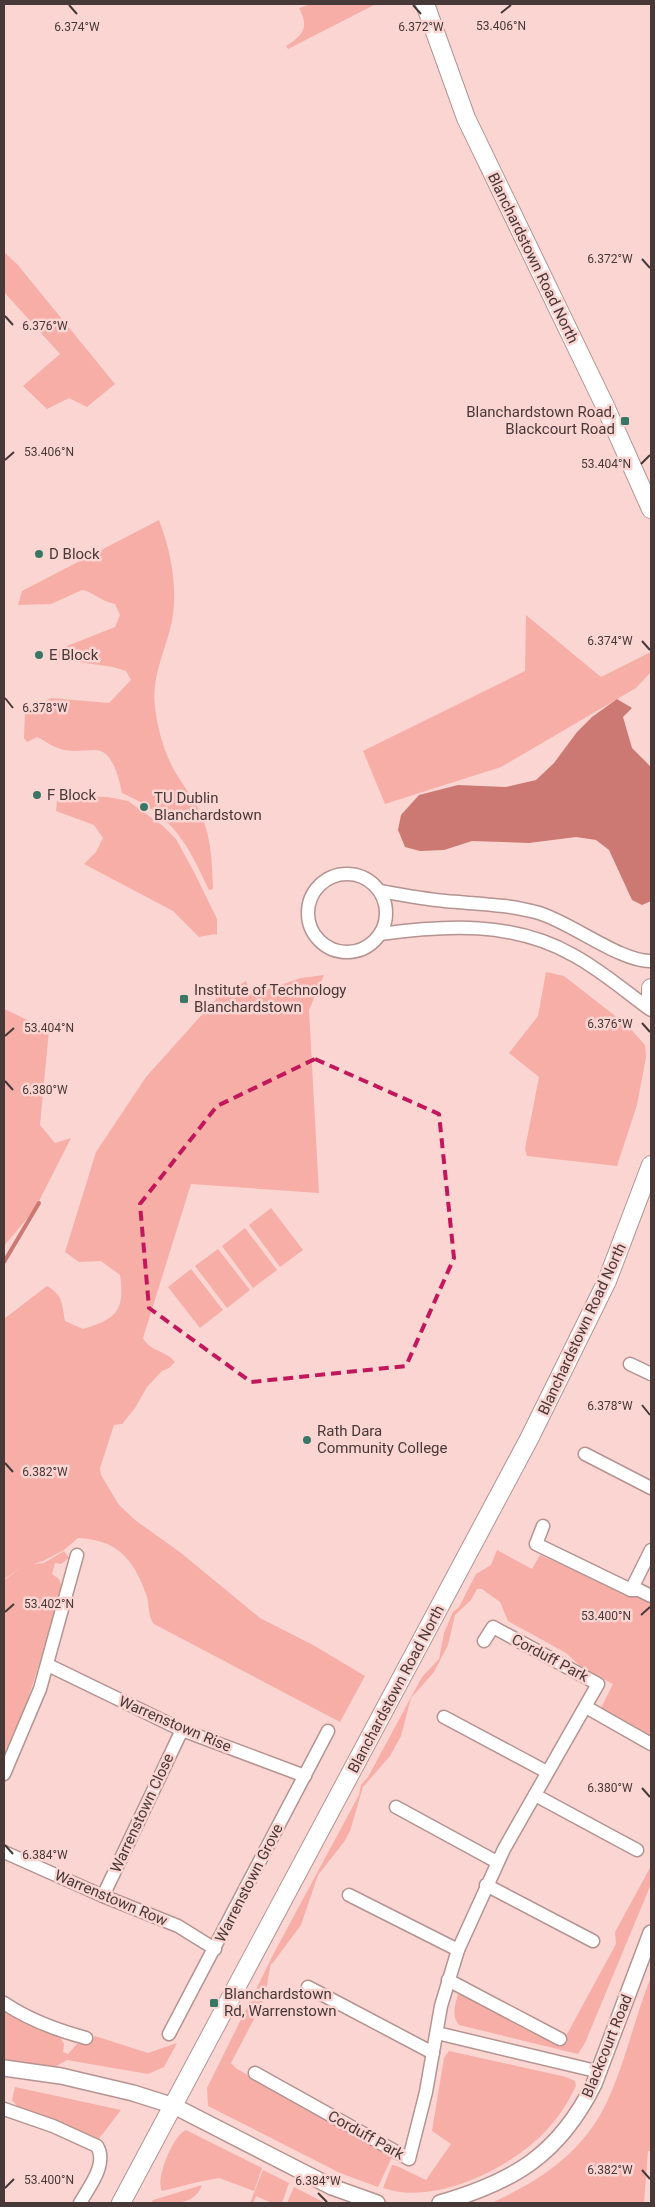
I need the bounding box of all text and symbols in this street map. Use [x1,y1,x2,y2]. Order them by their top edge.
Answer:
text: 53.406°N [476,19,526,33]
text: 6.374°W [54,20,100,34]
text: 6.372°W [398,20,444,34]
street label: Blanchardstown Road North [484,170,582,346]
text: 6.372°W [587,252,633,266]
text: 6.376°W [22,319,68,333]
place label: Blanchardstown Road, Blackcourt Road [466,403,615,438]
marker: Blanchardstown Road, Blackcourt Road [619,415,631,427]
text: 53.406°N [24,445,74,459]
text: 53.404°N [581,457,631,471]
place label: D Block [49,545,100,563]
marker: D Block [33,548,45,560]
text: 6.374°W [587,634,633,648]
place label: E Block [49,646,99,664]
marker: E Block [33,649,45,661]
text: 6.378°W [22,701,68,715]
place label: F Block [47,786,96,804]
marker: F Block [31,789,43,801]
place label: TU Dublin Blanchardstown [154,789,262,824]
marker: TU Dublin Blanchardstown [138,801,150,813]
place label: Institute of Technology Blanchardstown [194,981,346,1016]
marker: Institute of Technology Blanchardstown [178,993,190,1005]
text: 6.376°W [587,1017,633,1031]
text: 53.404°N [24,1021,74,1035]
text: 6.380°W [22,1083,68,1097]
street label: Blanchardstown Road North [534,1240,630,1418]
text: 6.378°W [587,1399,633,1413]
place label: Rath Dara Community College [317,1422,448,1457]
marker: Rath Dara Community College [301,1434,313,1446]
text: 6.382°W [22,1465,68,1479]
text: 53.402°N [24,1597,74,1611]
street label: Blanchardstown Road North [344,1602,448,1776]
text: 53.400°N [581,1609,631,1623]
street label: Corduff Park [509,1630,592,1686]
street label: Warrenstown Rise [116,1692,234,1756]
street label: Warrenstown Close [106,1750,178,1875]
text: 6.380°W [587,1781,633,1795]
street label: Warrenstown Grove [211,1821,287,1945]
text: 6.384°W [22,1848,68,1862]
street label: Warrenstown Row [52,1866,170,1930]
place label: Blanchardstown Rd, Warrenstown [224,1985,336,2020]
street label: Blackcourt Road [578,1992,636,2100]
marker: Blanchardstown Rd, Warrenstown [208,1997,220,2009]
street label: Corduff Park [325,2107,408,2164]
text: 6.382°W [587,2163,633,2177]
text: 53.400°N [24,2173,74,2187]
text: 6.384°W [295,2174,341,2188]

